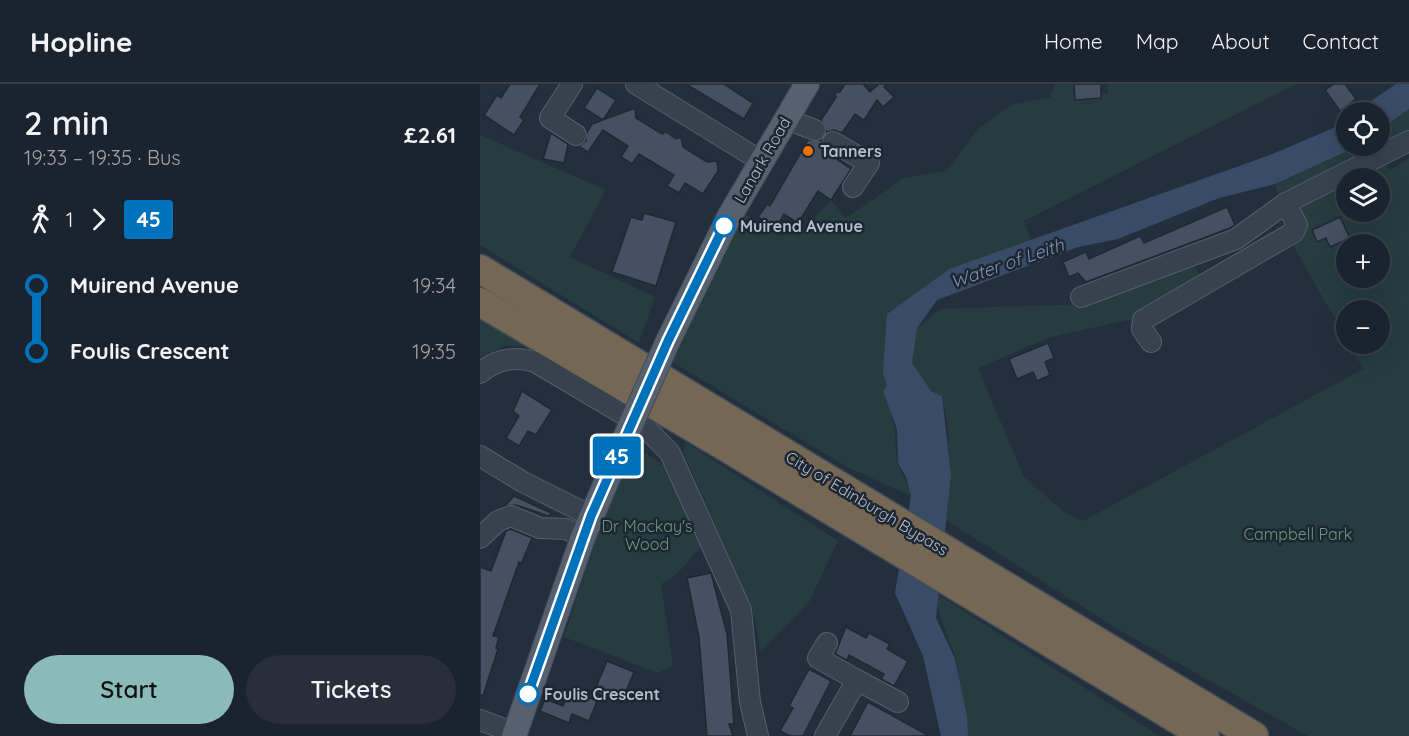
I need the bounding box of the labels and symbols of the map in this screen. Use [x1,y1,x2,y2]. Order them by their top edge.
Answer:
street label: Lanark Road [729,113,795,207]
place label: Tanners [820,141,882,161]
marker: Tanners [801,144,815,158]
marker: Muirend Avenue [713,215,735,237]
place label: Muirend Avenue [740,216,863,236]
water label: Water of Leith [947,233,1067,293]
line badge: 45 [590,436,644,476]
street label: City of Edinburgh Bypass [782,447,952,559]
park label: Dr Mackay's Wood [601,516,693,554]
park label: Campbell Park [1244,524,1352,544]
marker: Foulis Crescent [517,683,539,705]
place label: Foulis Crescent [544,684,660,704]

